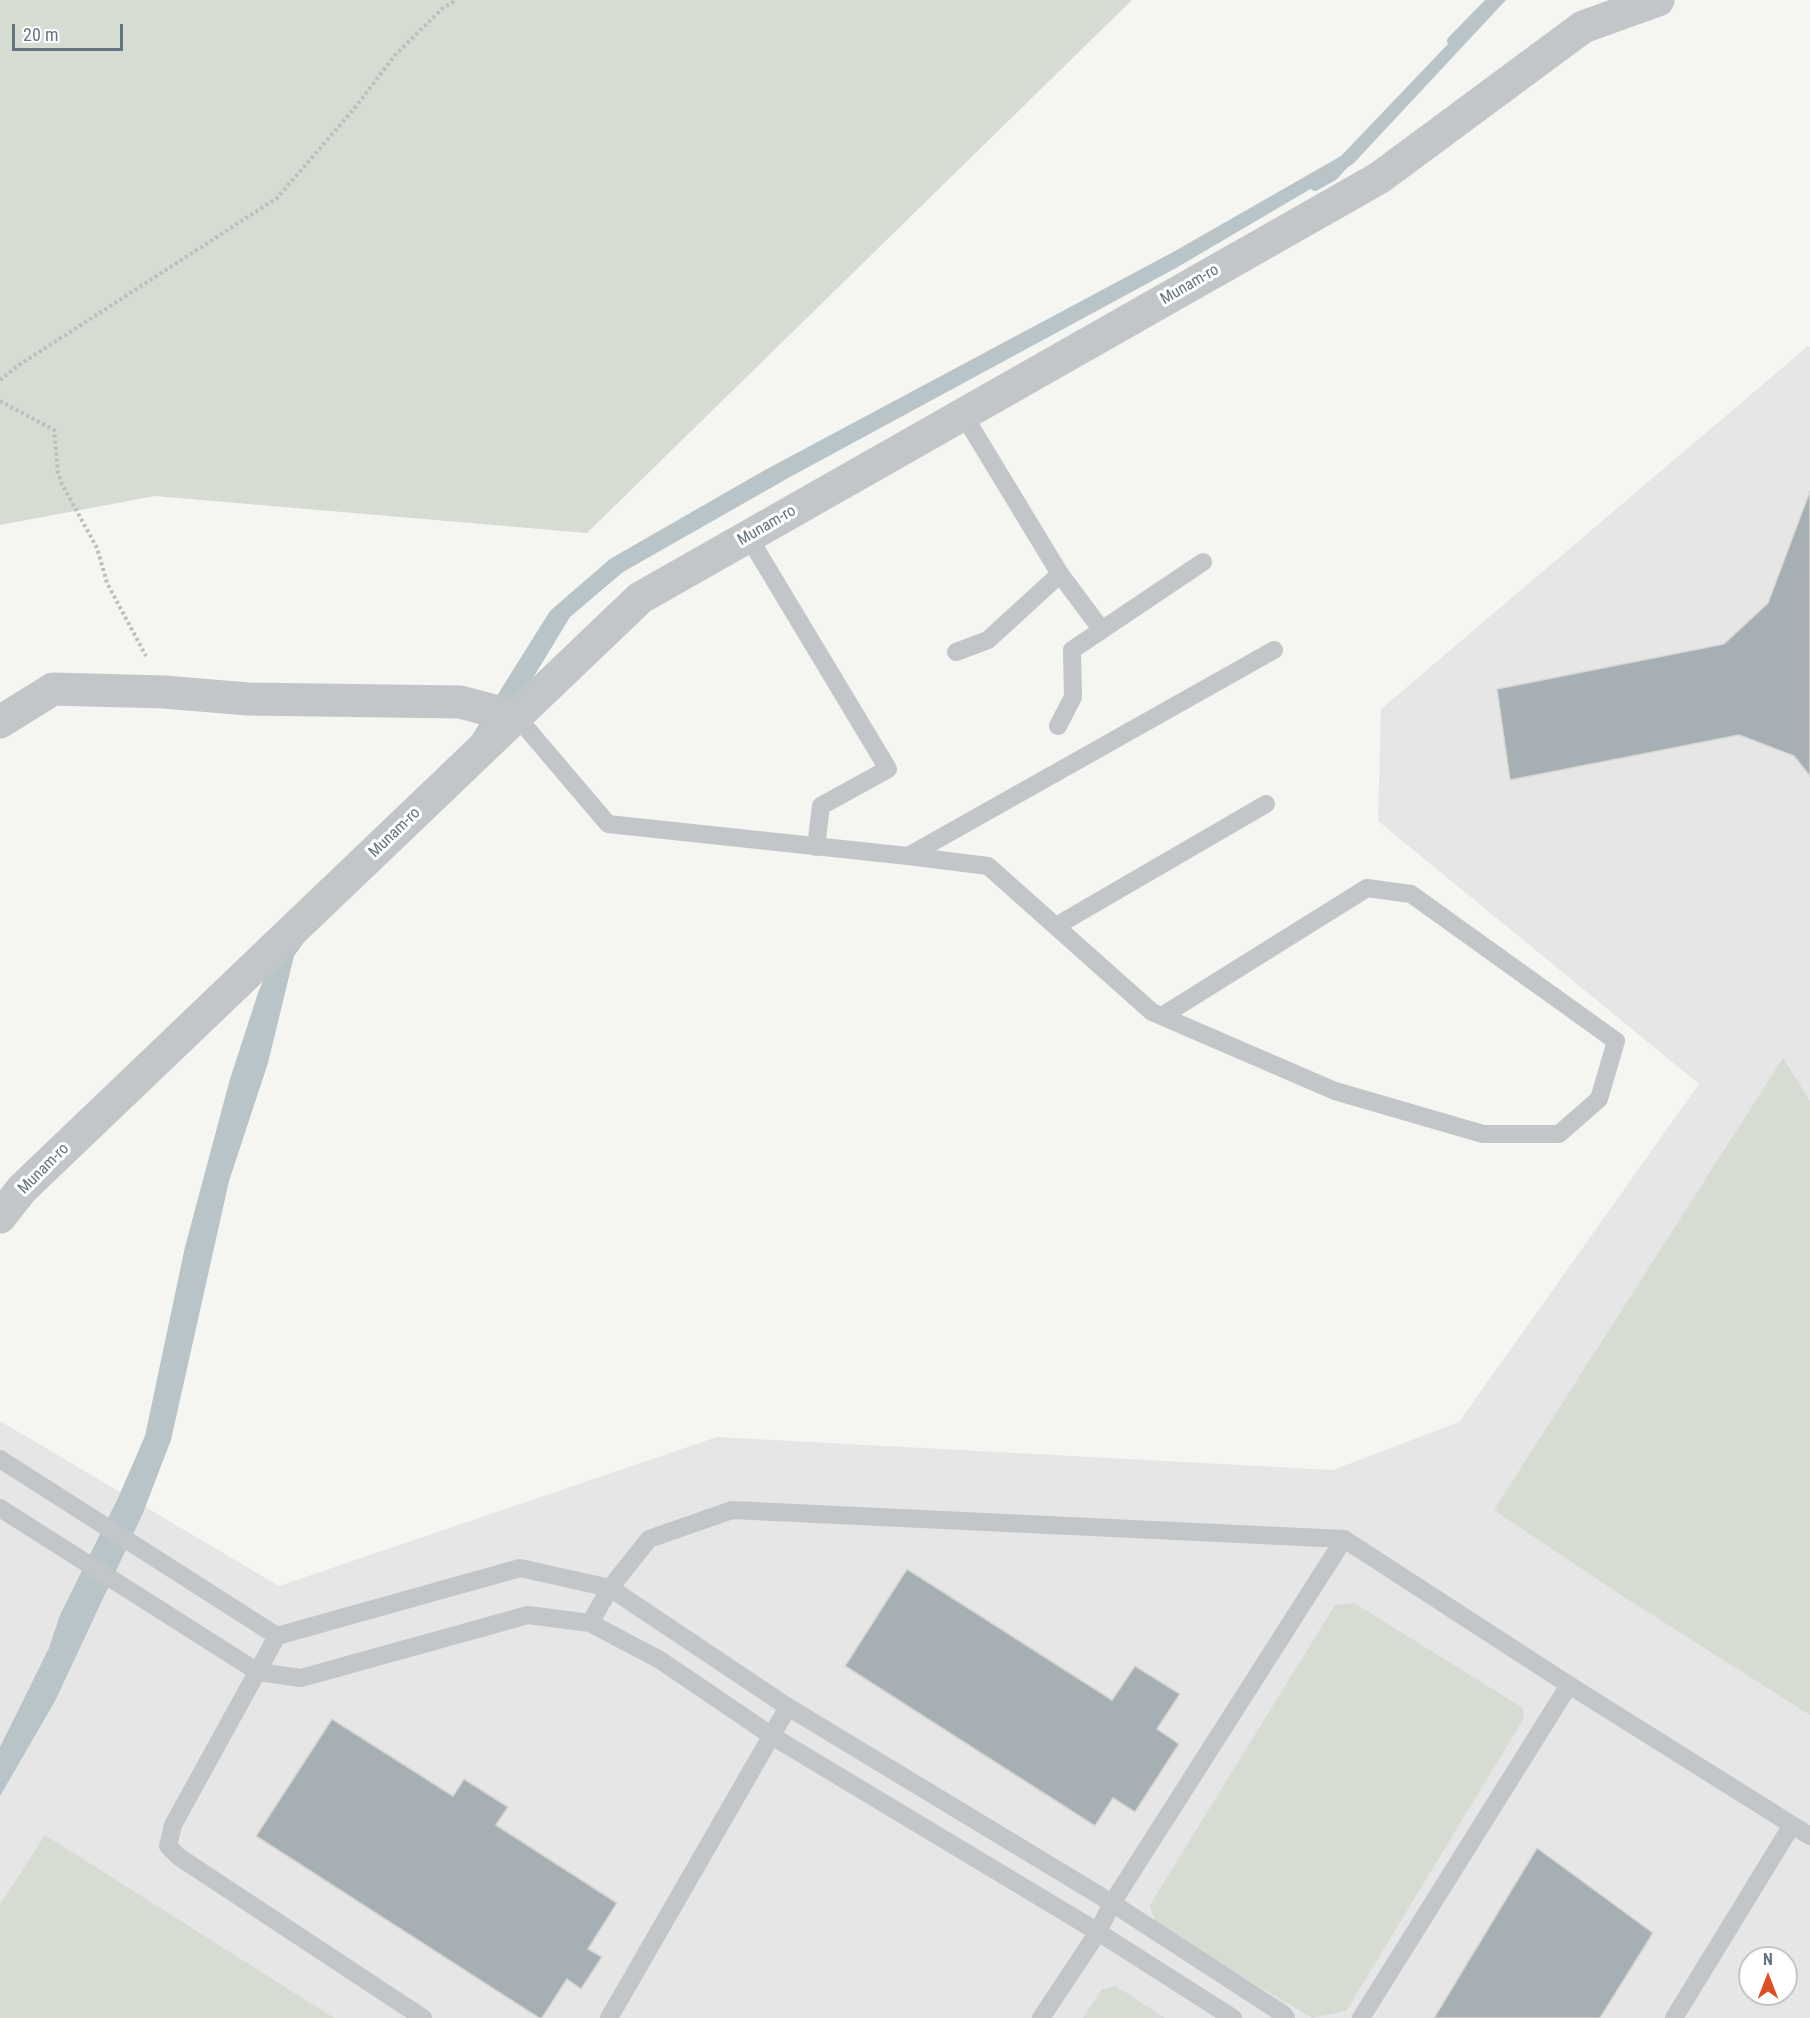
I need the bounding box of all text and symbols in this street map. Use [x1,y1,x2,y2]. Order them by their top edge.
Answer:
scale bar [15,12,126,50]
text: 20 m [23,24,58,45]
street label: Munam-ro [1157,261,1223,309]
street label: Munam-ro [734,502,800,550]
street label: Munam-ro [365,804,425,862]
street label: Munam-ro [15,1140,73,1198]
north arrow [1738,1946,1798,2006]
text: N [1763,1950,1773,1969]

